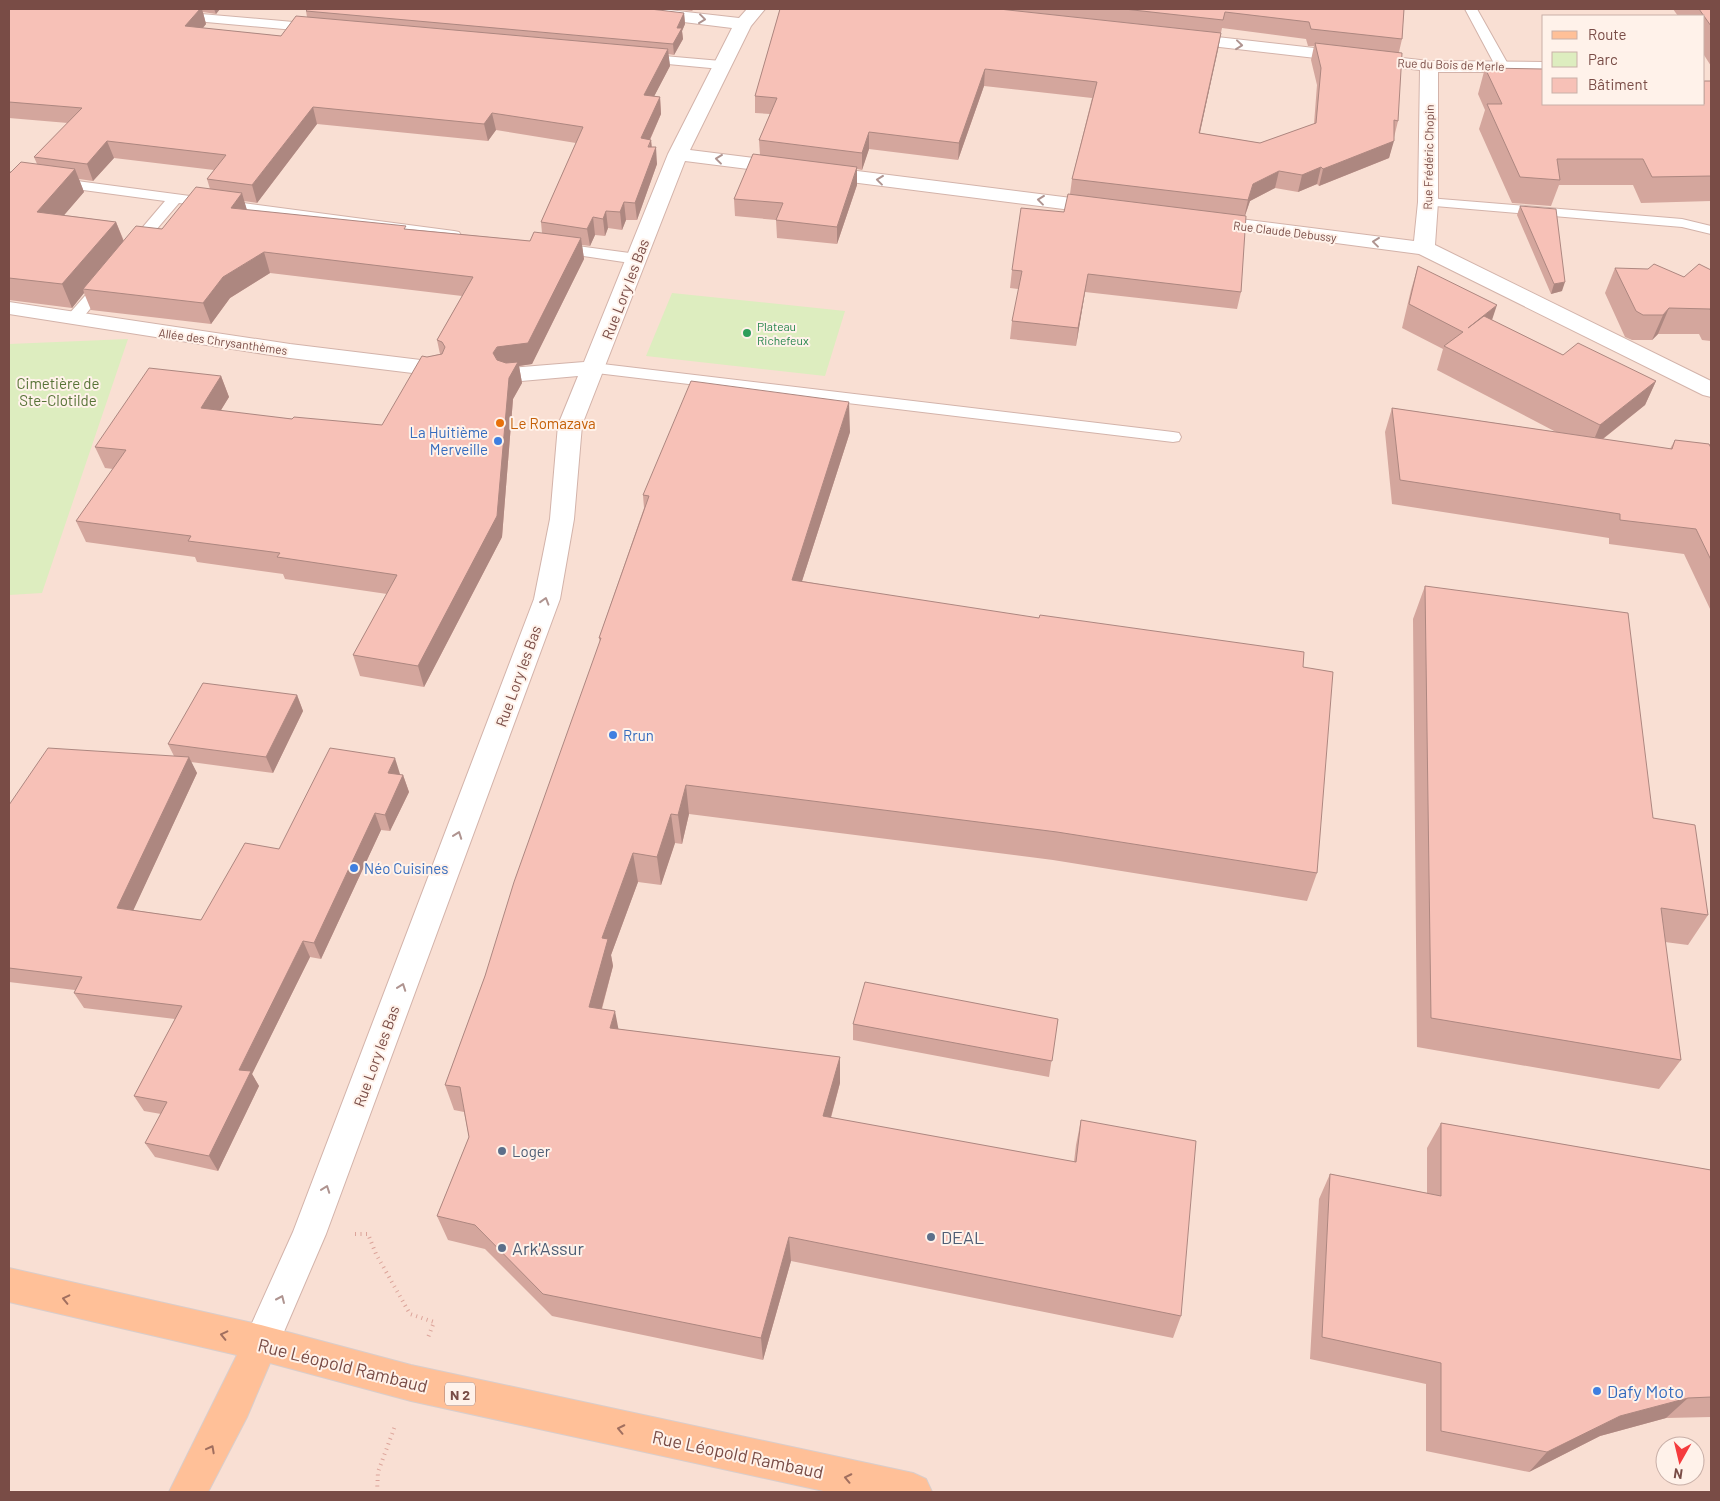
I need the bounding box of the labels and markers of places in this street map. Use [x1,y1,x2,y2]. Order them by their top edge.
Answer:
place label: Plateau Richefeux [757,319,809,347]
marker: Plateau Richefeux [741,327,753,339]
place label: Le Romazava [510,414,596,432]
marker: Le Romazava [494,417,506,429]
place label: La Huitième Merveille [410,423,488,458]
marker: La Huitième Merveille [492,435,504,447]
place label: Rrun [623,726,654,744]
marker: Rrun [607,729,619,741]
place label: Néo Cuisines [364,859,448,877]
marker: Néo Cuisines [348,862,360,874]
place label: Loger [512,1142,551,1160]
marker: Loger [496,1145,508,1157]
place label: DEAL [941,1226,984,1248]
marker: DEAL [925,1231,937,1243]
place label: Ark'Assur [512,1237,584,1259]
marker: Ark'Assur [496,1242,508,1254]
place label: Dafy Moto [1607,1380,1684,1402]
marker: Dafy Moto [1591,1385,1603,1397]

